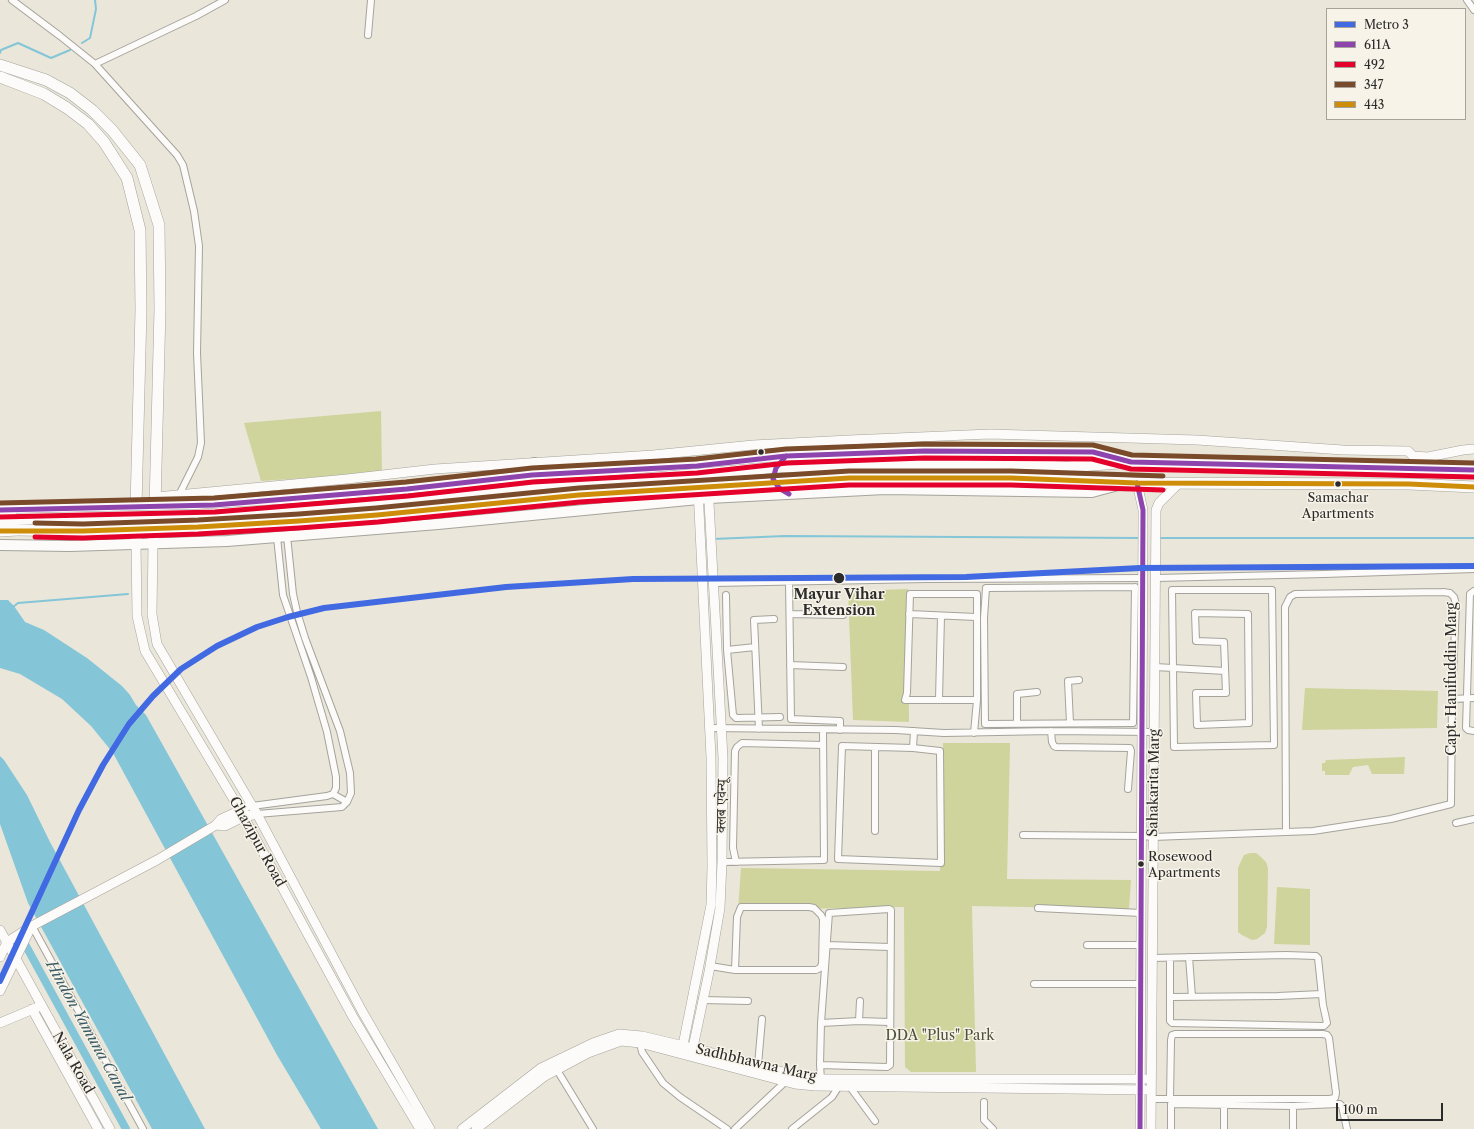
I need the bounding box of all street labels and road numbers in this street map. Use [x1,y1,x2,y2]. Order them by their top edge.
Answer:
street label: Capt. Hanifuddin Marg [1444,602,1460,756]
street label: Sahakarita Marg [1145,729,1163,837]
street label: क्लब एवेन्यू [713,779,731,833]
street label: Ghazipur Road [225,794,289,890]
street label: Nala Road [49,1029,97,1097]
street label: Sadhbhawna Marg [694,1041,818,1085]

